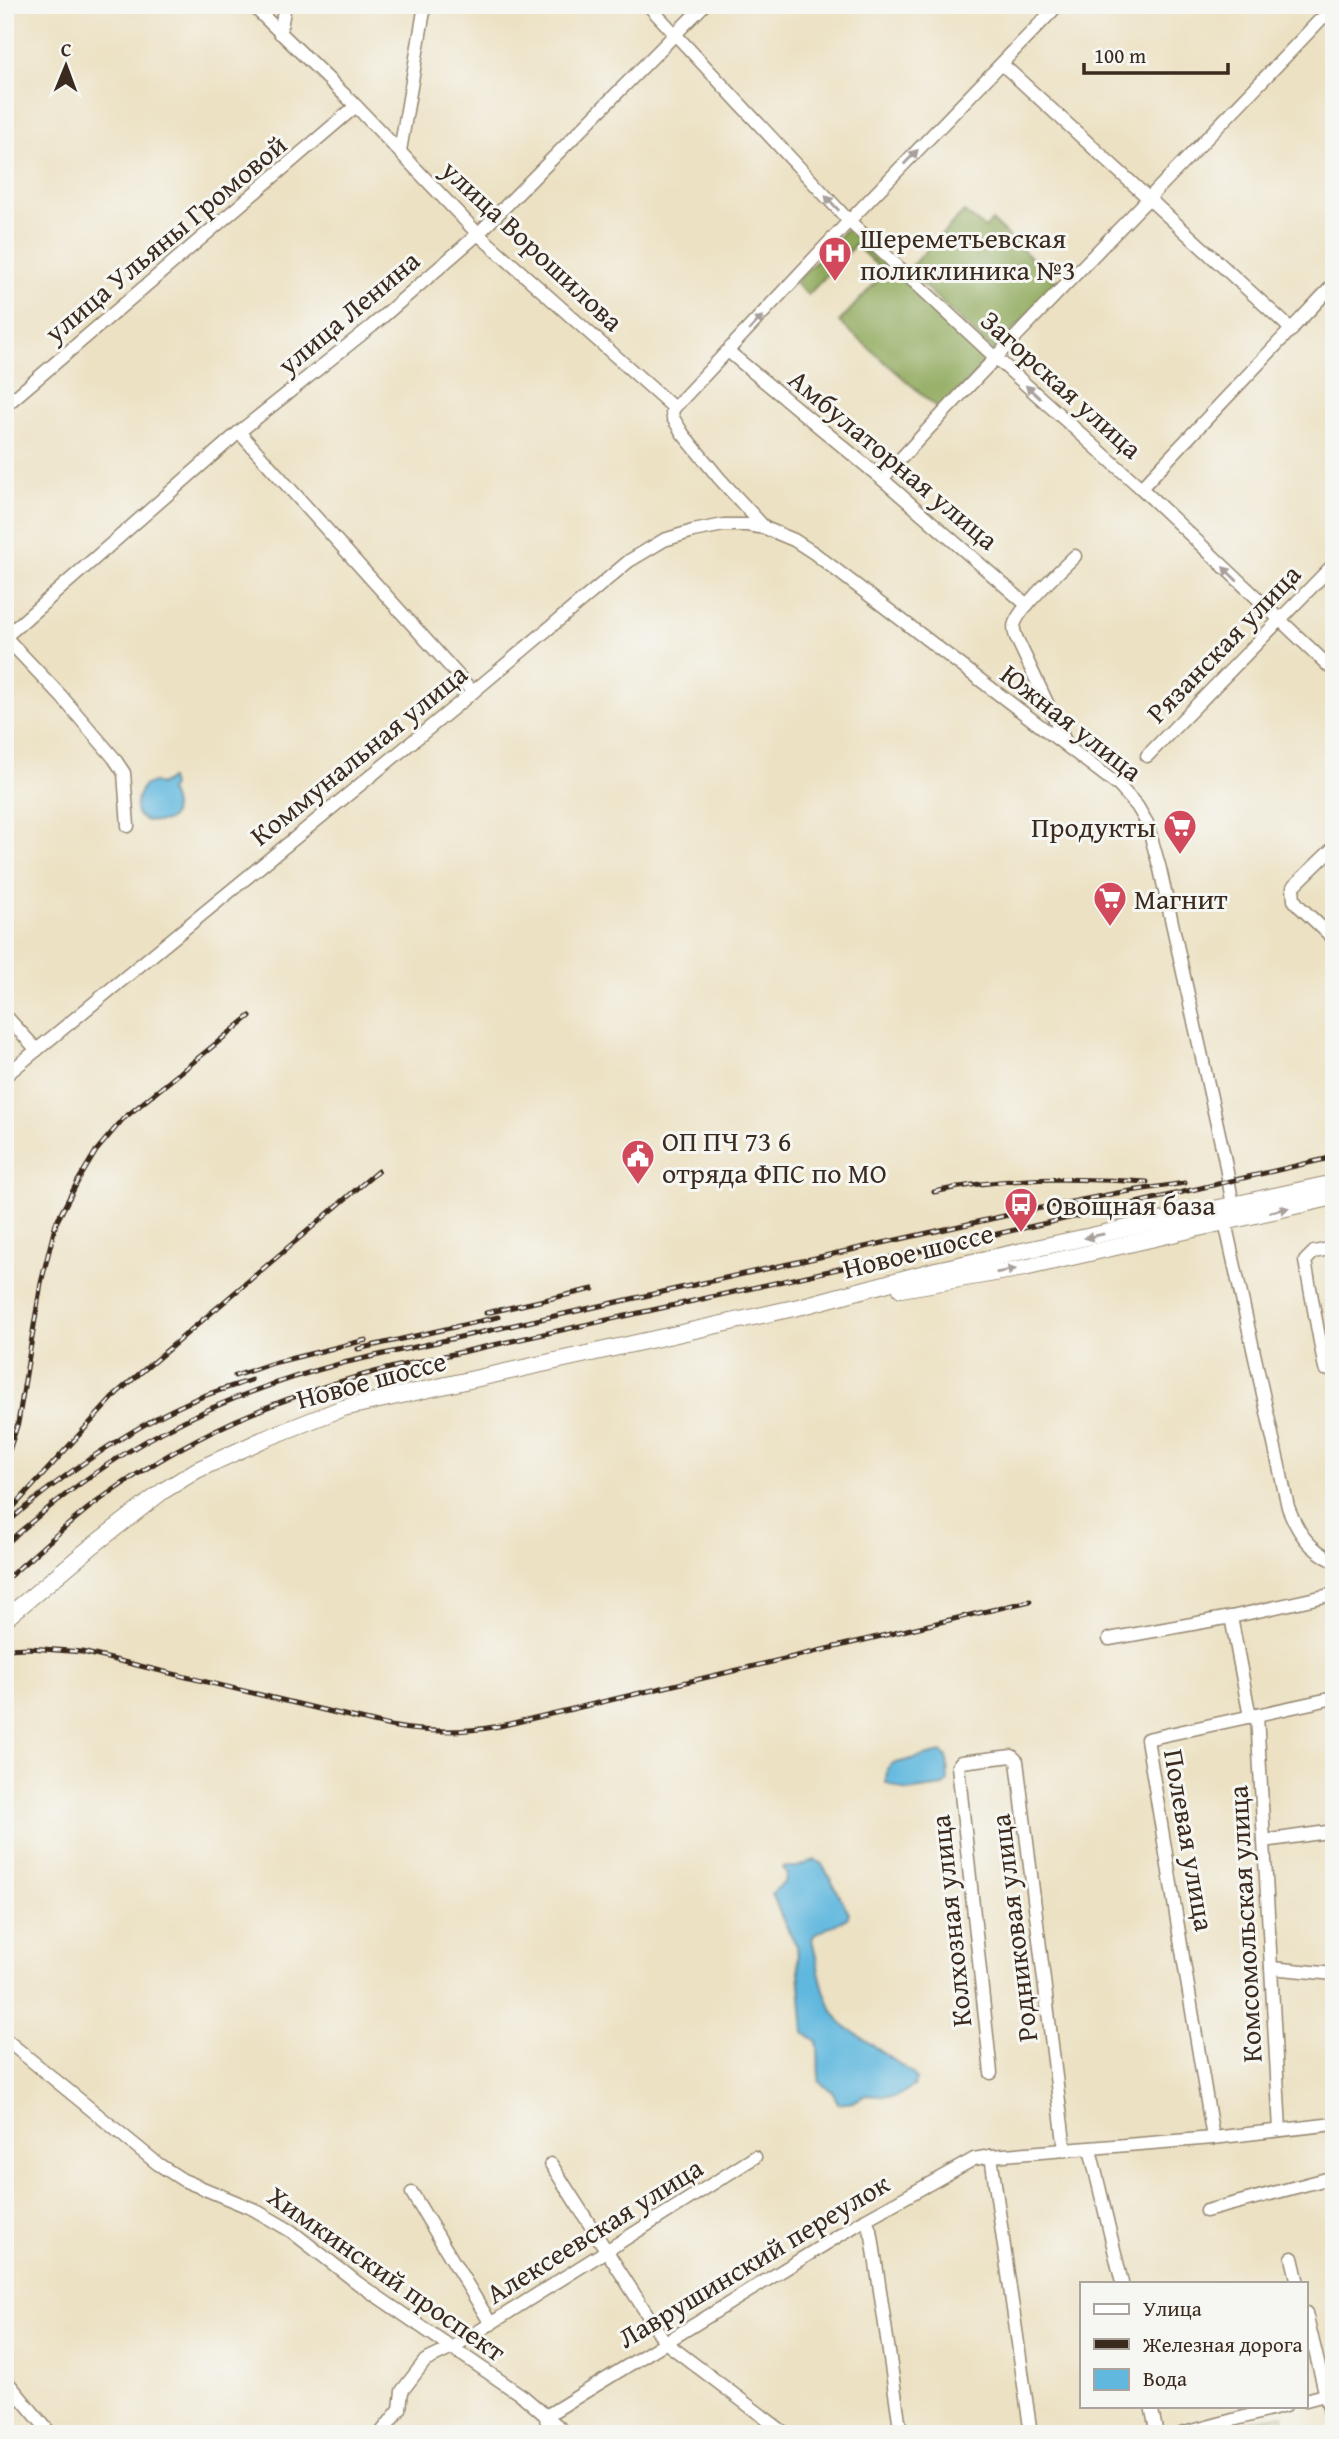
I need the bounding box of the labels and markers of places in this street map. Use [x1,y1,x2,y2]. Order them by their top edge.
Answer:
place label: Шереметьевская поликлиника №3 [860,217,1076,290]
hospital icon: Шереметьевская поликлиника №3 [816,234,854,283]
place label: Продукты [1031,806,1156,847]
supermarket icon: Продукты [1161,807,1199,856]
place label: Магнит [1134,878,1228,919]
supermarket icon: Магнит [1091,879,1129,928]
place label: ОП ПЧ 73 6 отряда ФПС по МО [662,1120,887,1193]
public building icon: ОП ПЧ 73 6 отряда ФПС по МО [619,1137,657,1186]
place label: Овощная база [1046,1184,1216,1225]
bus stop icon: Овощная база [1002,1185,1040,1234]

